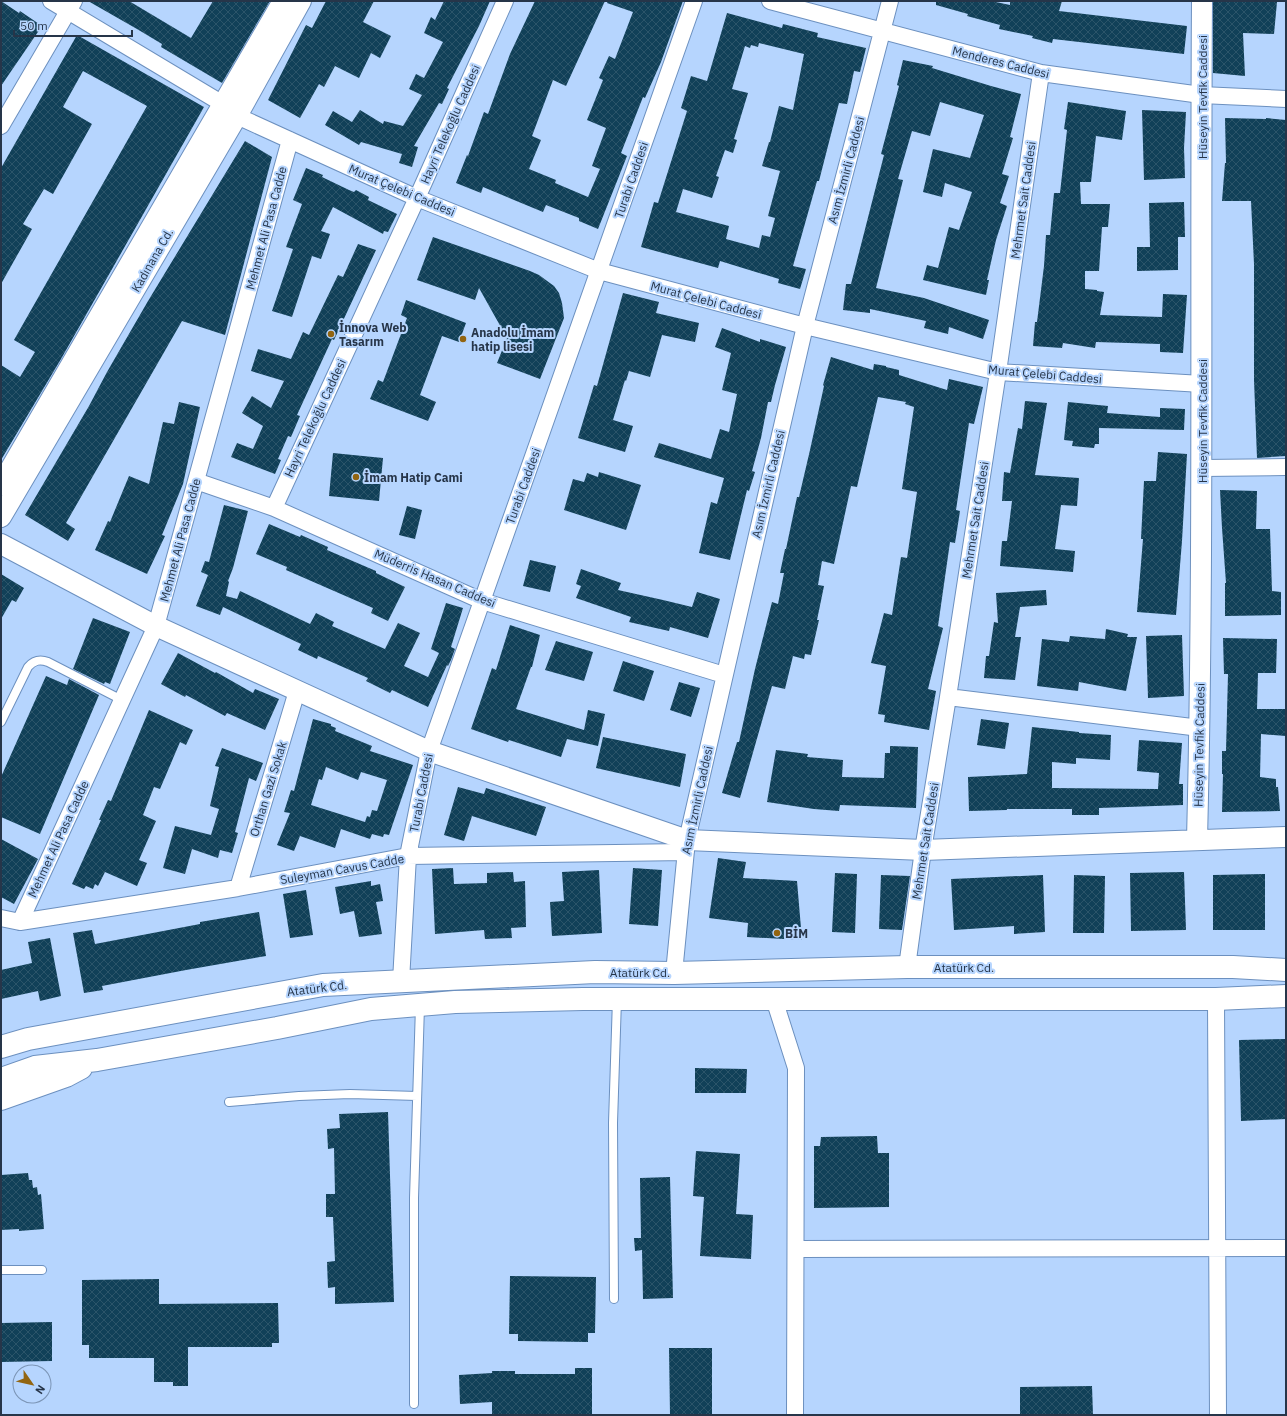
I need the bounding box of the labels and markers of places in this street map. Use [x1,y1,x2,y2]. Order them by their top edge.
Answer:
place label: İnnova Web Tasarım [339,320,407,349]
place label: Anadolu İmam hatip lisesi [471,325,554,354]
marker: İnnova Web Tasarım [326,329,336,339]
marker: Anadolu İmam hatip lisesi [458,334,468,344]
place label: İmam Hatip Cami [364,470,463,485]
marker: İmam Hatip Cami [351,472,361,482]
place label: BİM [785,926,808,941]
marker: BİM [772,928,782,938]

